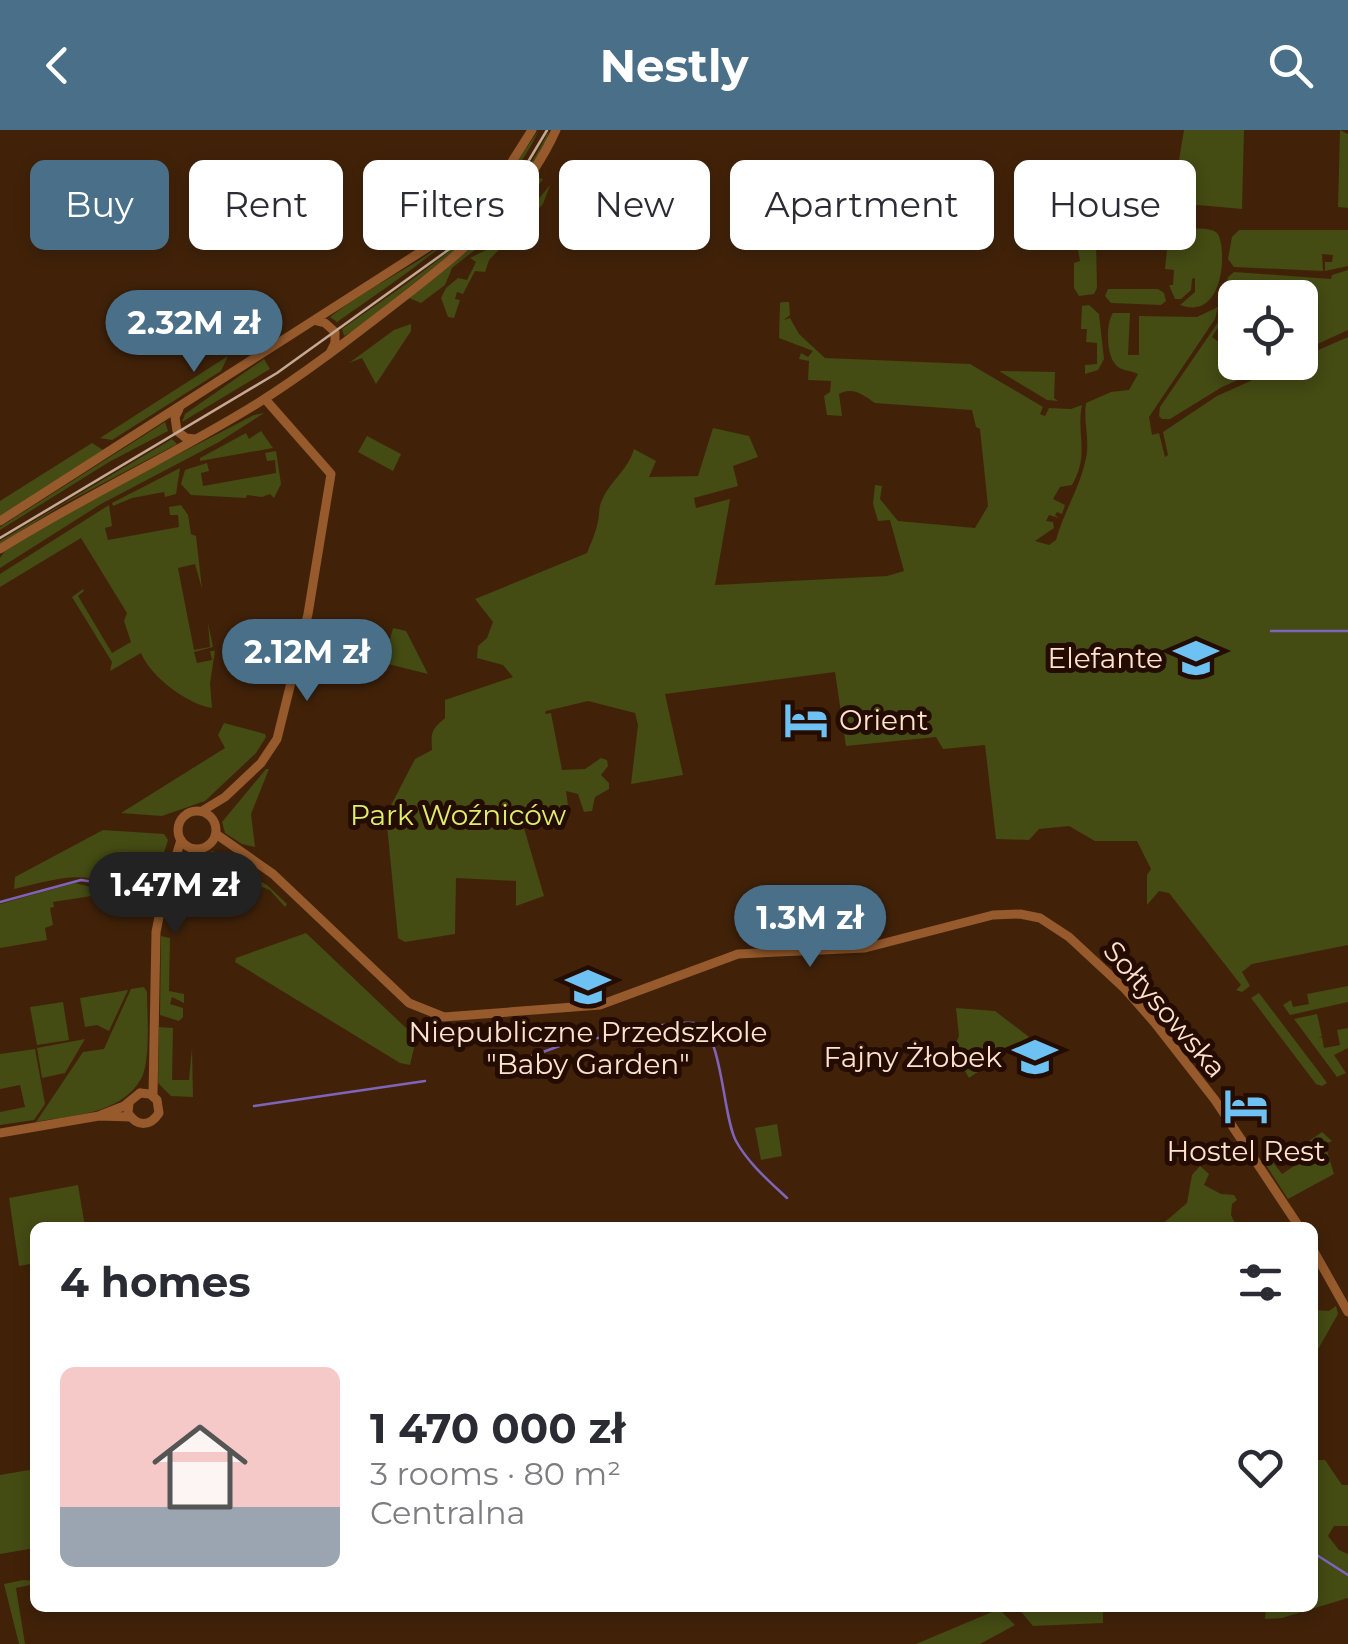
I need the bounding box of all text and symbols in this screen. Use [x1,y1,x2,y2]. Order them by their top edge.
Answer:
icon: back [30,38,85,93]
text: Nestly [600,38,748,93]
icon: search [1263,38,1318,93]
chip: Buy [30,160,169,250]
chip: Rent [189,160,343,250]
chip: Filters [363,160,539,250]
chip: New [559,160,710,250]
chip: Apartment [730,160,994,250]
chip: House [1014,160,1196,250]
map controls [1218,280,1318,380]
button: locate [1218,280,1318,380]
pin: 2.32M zł [91,290,297,375]
text: 2.32M zł [127,303,261,342]
pin: 2.12M zł [204,619,410,704]
text: 2.12M zł [244,632,370,671]
school or university icon: Elefante [1172,634,1220,682]
place label: Elefante [1047,641,1163,675]
hotel icon: Orient [782,696,830,744]
place label: Orient [839,703,928,737]
park label: Park Woźniców [350,798,566,832]
pin: 1.47M zł [72,852,278,937]
text: 1.47M zł [111,865,239,904]
pin: 1.3M zł [718,885,902,970]
text: 1.3M zł [756,898,864,937]
street label: Sołtysowska [1096,934,1234,1084]
school or university icon: Niepubliczne Przedszkole "Baby Garden" [564,963,612,1011]
place label: Niepubliczne Przedszkole "Baby Garden" [409,1015,767,1081]
school or university icon: Fajny Żłobek [1011,1033,1059,1081]
place label: Fajny Żłobek [824,1040,1002,1074]
hotel icon: Hostel Rest [1222,1082,1270,1130]
place label: Hostel Rest [1167,1134,1325,1168]
icon: filters [1233,1255,1288,1310]
text: 4 homes [60,1256,251,1308]
text: 1 470 000 zł [370,1402,625,1454]
icon: home [140,1407,260,1527]
icon: heart [1233,1440,1288,1495]
text: 3 rooms · 80 m² [370,1454,621,1493]
text: Centralna [370,1493,525,1532]

